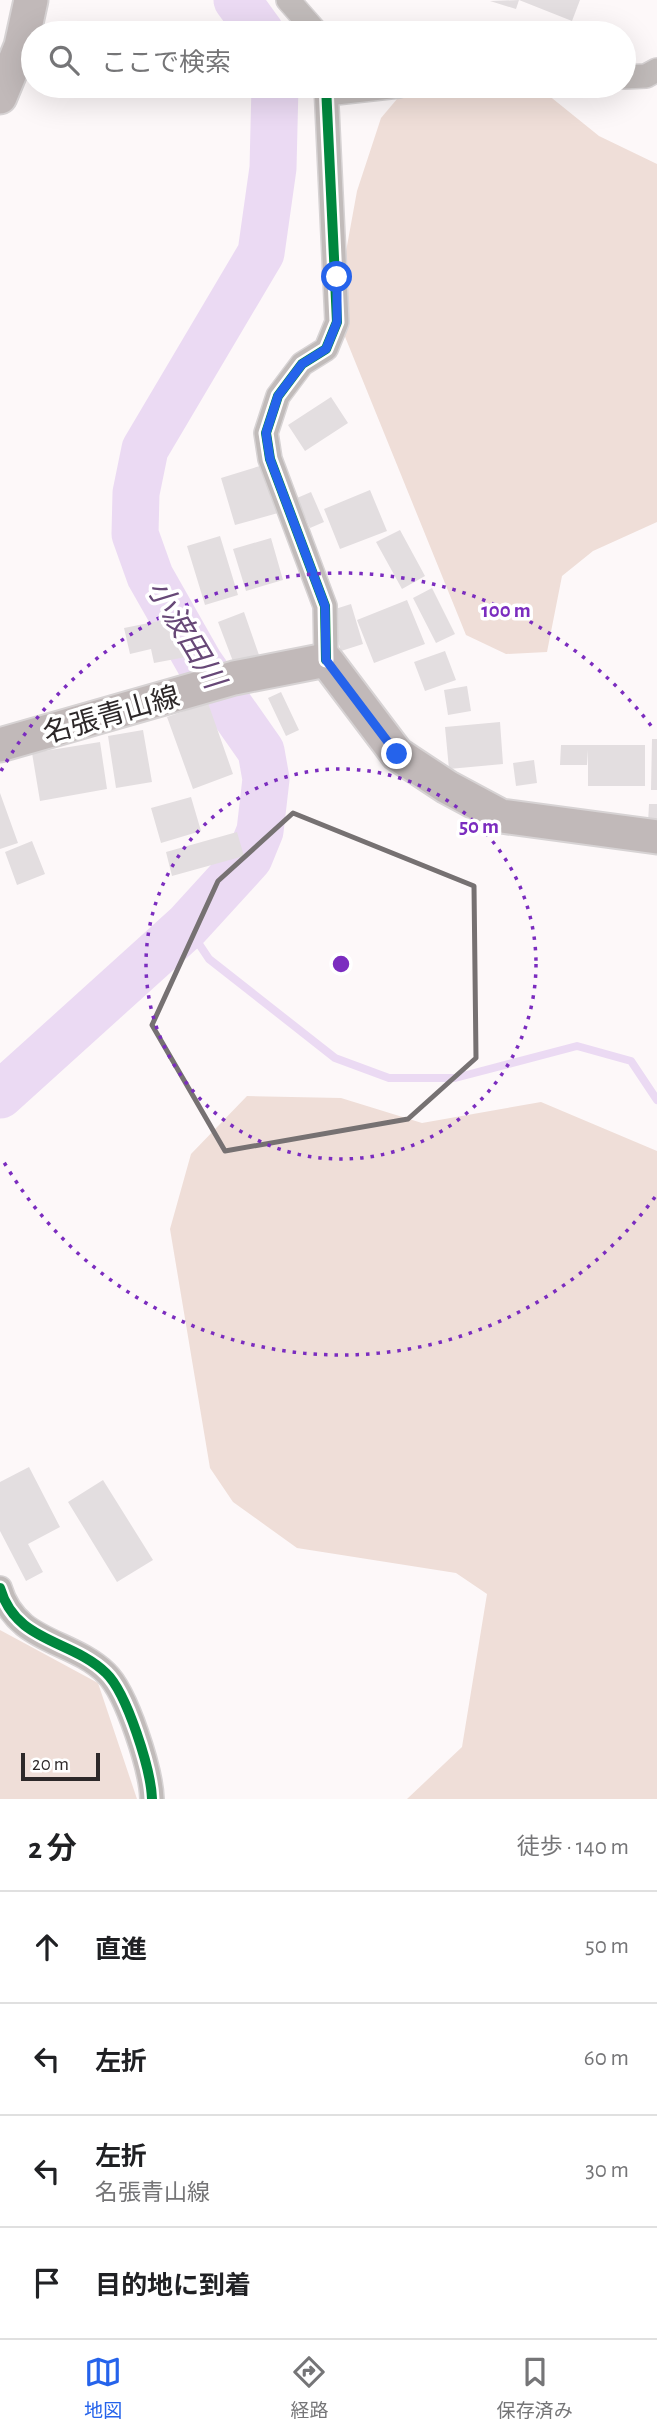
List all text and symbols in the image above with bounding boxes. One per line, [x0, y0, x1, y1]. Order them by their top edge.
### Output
search box [21, 21, 636, 98]
icon: search [45, 41, 83, 79]
text: ここで検索 [101, 50, 231, 76]
route start [321, 261, 352, 292]
water label: 小波田川 [141, 574, 232, 696]
text: 100 m [481, 600, 531, 621]
street label: 名張青山線 [40, 681, 183, 749]
route end [381, 738, 412, 769]
text: 50 m [459, 816, 499, 837]
centre of rings [329, 952, 353, 976]
scale bar [21, 1750, 100, 1782]
text: 20 m [32, 1755, 69, 1774]
text: 2 分 [28, 1834, 77, 1864]
text: 徒歩 · 140 m [517, 1836, 629, 1859]
icon: ahead [28, 1928, 66, 1966]
text: 50 m [585, 1935, 629, 1958]
text: 直進 [95, 1937, 147, 1963]
icon: left [28, 2040, 66, 2078]
text: 60 m [584, 2047, 629, 2070]
text: 左折 [95, 2049, 147, 2075]
text: 左折 [95, 2144, 147, 2170]
icon: left [28, 2152, 66, 2190]
text: 30 m [585, 2159, 629, 2182]
text: 名張青山線 [95, 2182, 210, 2205]
icon: arrive [28, 2264, 66, 2302]
text: 目的地に到着 [95, 2273, 251, 2299]
tab: 地図 [84, 2353, 122, 2423]
tab: 経路 [290, 2353, 329, 2423]
tab: 保存済み [497, 2353, 573, 2423]

